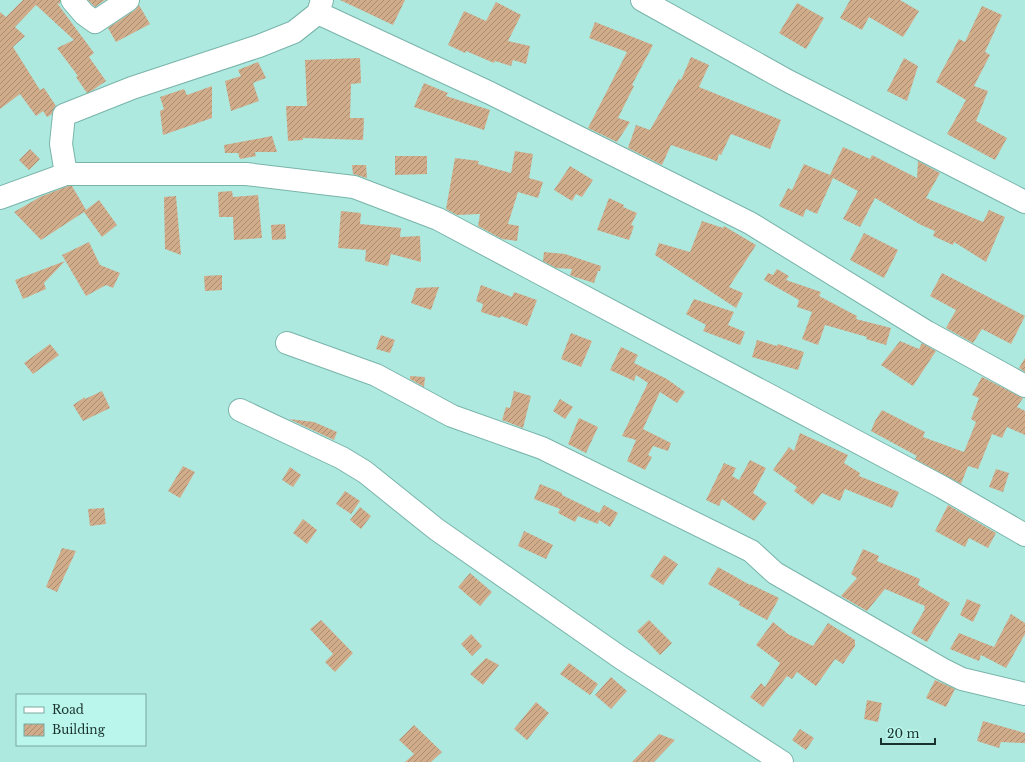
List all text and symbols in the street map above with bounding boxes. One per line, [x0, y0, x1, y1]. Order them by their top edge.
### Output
legend [16, 694, 146, 746]
text: Road [52, 702, 84, 717]
scale bar [881, 720, 935, 746]
text: Building [52, 722, 106, 737]
text: 20 m [887, 726, 919, 741]

